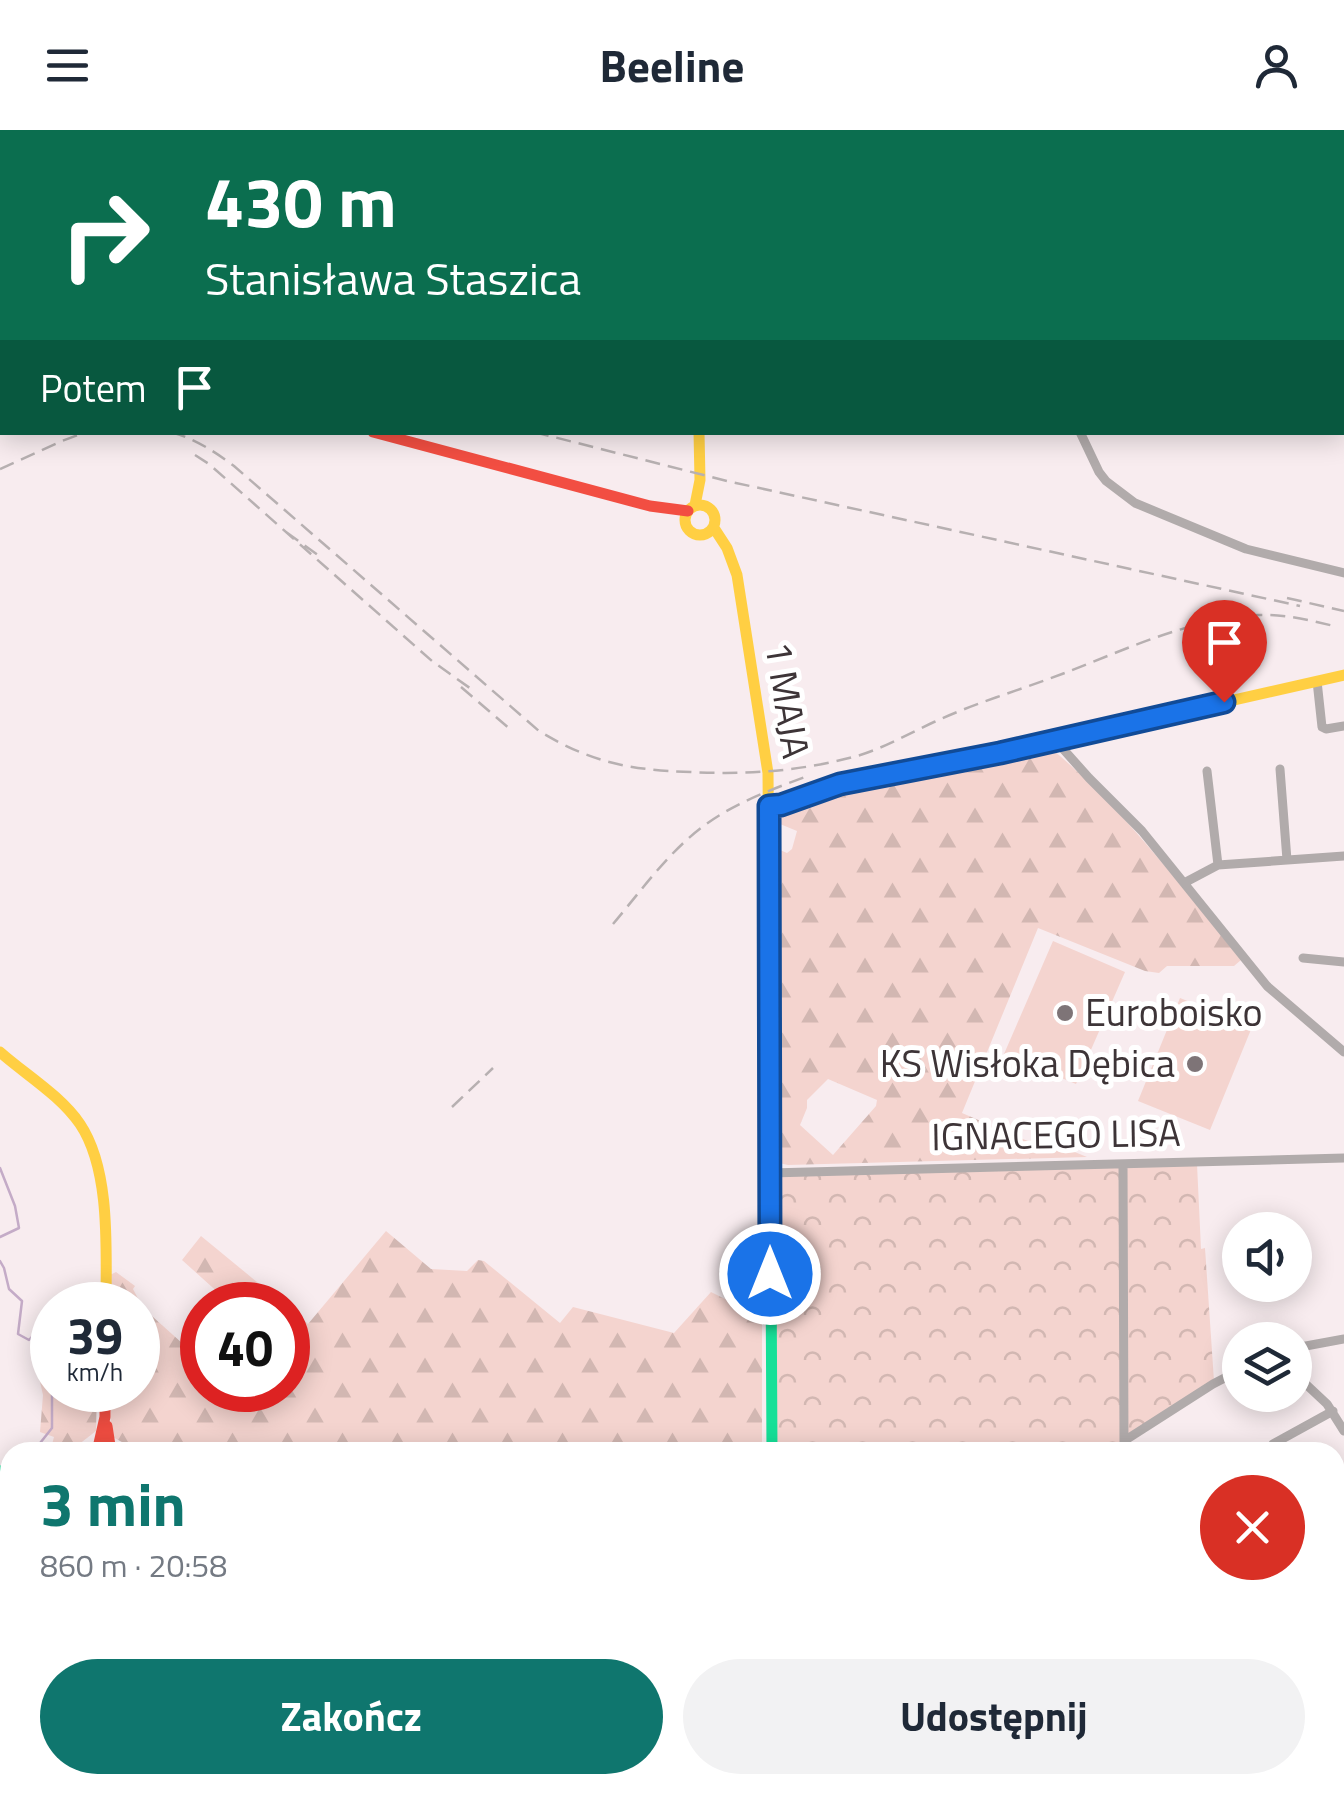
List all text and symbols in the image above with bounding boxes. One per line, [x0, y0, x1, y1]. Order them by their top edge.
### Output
text: Beeline [600, 31, 744, 99]
icon: menu [40, 38, 95, 93]
icon: person [1249, 38, 1304, 93]
text: 430 m [205, 148, 397, 254]
icon: right [40, 170, 170, 300]
text: Stanisława Staszica [205, 244, 581, 312]
text: Potem [40, 359, 147, 417]
icon: arrive [167, 360, 222, 415]
pin [1182, 600, 1267, 703]
icon: arrive [1197, 615, 1252, 670]
street label: 1 MAJA [750, 637, 826, 762]
place label: Euroboisko [1085, 983, 1263, 1041]
marker: Euroboisko [1054, 1002, 1076, 1024]
place label: KS Wisłoka Dębica [880, 1034, 1175, 1092]
marker: KS Wisłoka Dębica [1184, 1053, 1206, 1075]
street label: IGNACEGO LISA [931, 1103, 1181, 1165]
map controls [1222, 1212, 1312, 1412]
button: sound [1222, 1212, 1312, 1302]
position arrow [718, 1222, 822, 1326]
speed limit sign: 40 [180, 1282, 310, 1412]
text: 39 [67, 1297, 123, 1373]
button: layers [1222, 1322, 1312, 1412]
text: km/h [67, 1353, 123, 1391]
text: 3 min [40, 1458, 186, 1549]
button: close [1200, 1475, 1305, 1580]
text: 860 m · 20:58 [40, 1541, 227, 1589]
button: Zakończ [40, 1659, 663, 1774]
button: Udostępnij [683, 1659, 1305, 1774]

